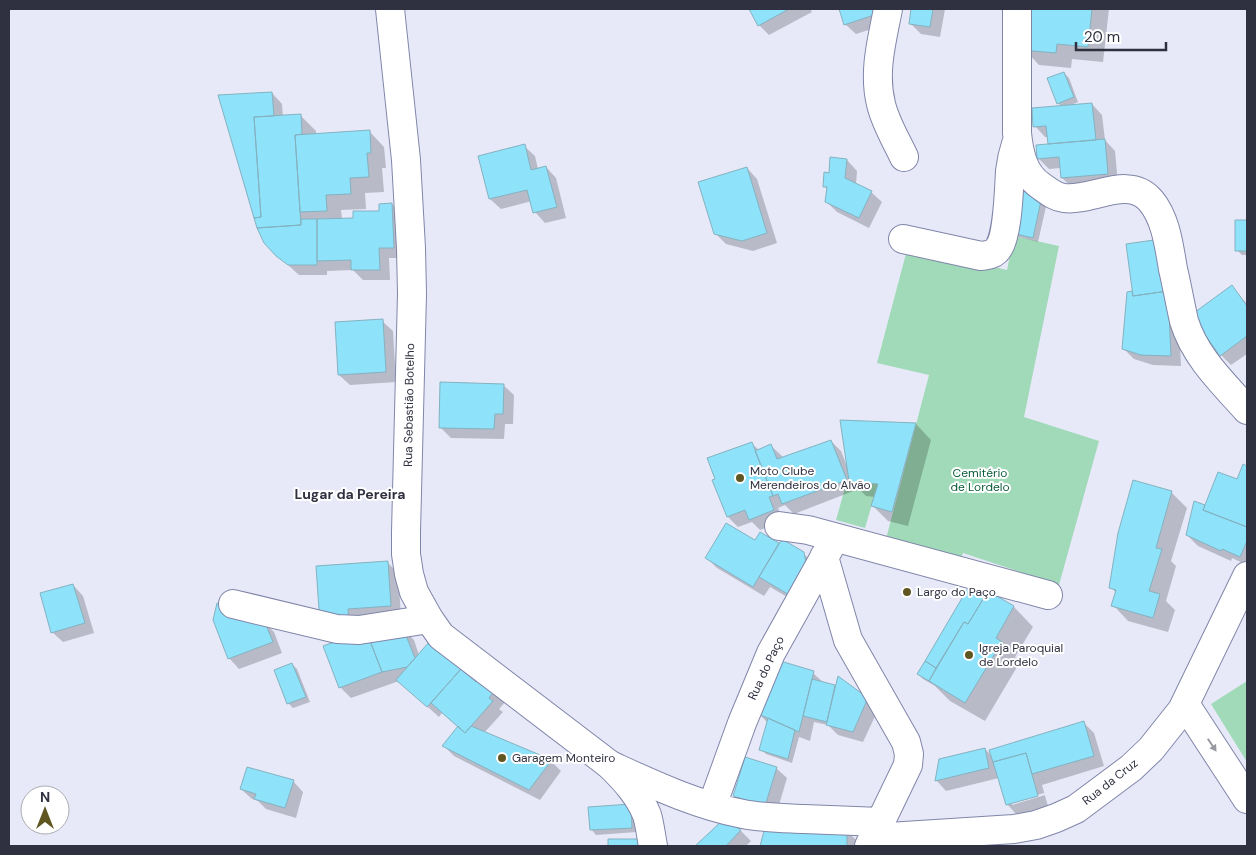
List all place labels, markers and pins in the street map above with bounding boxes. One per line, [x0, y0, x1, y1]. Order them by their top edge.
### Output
place label: Moto Clube Merendeiros do Alvão [750, 463, 871, 493]
marker: Moto Clube Merendeiros do Alvão [734, 472, 746, 484]
place label: Largo do Paço [917, 584, 996, 600]
marker: Largo do Paço [901, 586, 913, 598]
place label: Igreja Paroquial de Lordelo [979, 640, 1063, 670]
marker: Igreja Paroquial de Lordelo [963, 649, 975, 661]
place label: Garagem Monteiro [512, 750, 615, 766]
marker: Garagem Monteiro [496, 752, 508, 764]

